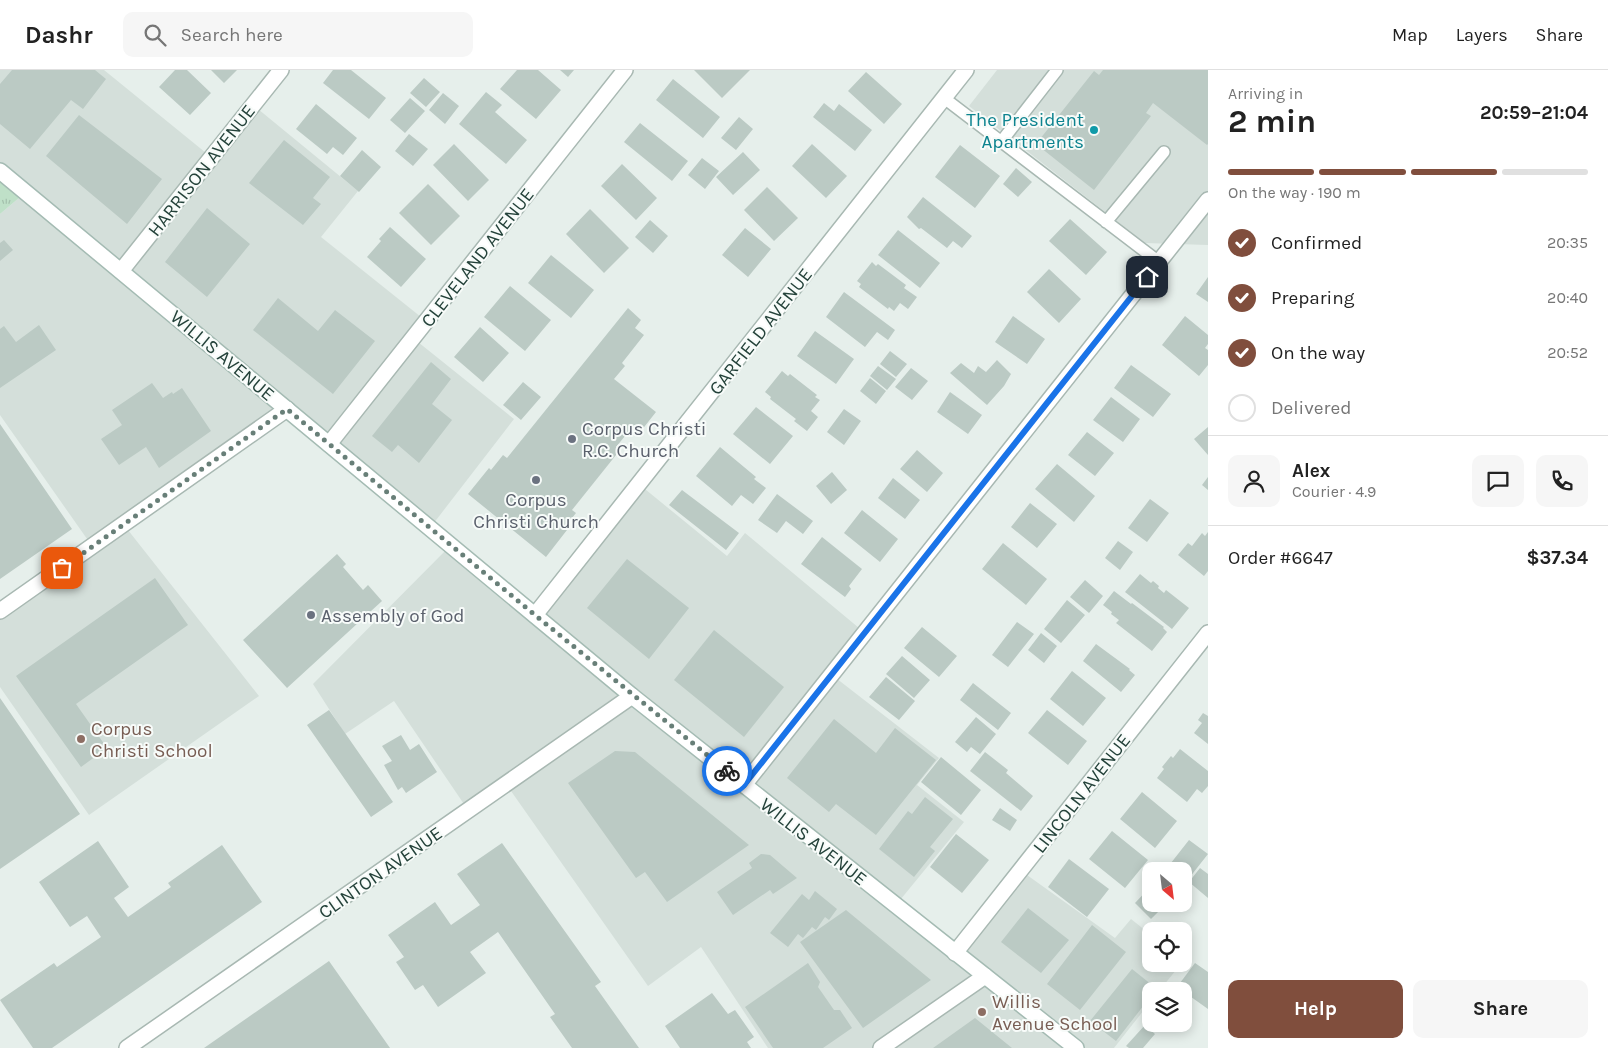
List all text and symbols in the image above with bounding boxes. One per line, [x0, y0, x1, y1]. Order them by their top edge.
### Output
search box [123, 12, 473, 57]
text: Dashr [25, 21, 93, 49]
icon: search [141, 21, 169, 49]
text: Search here [181, 24, 283, 46]
text: Map [1392, 24, 1428, 46]
text: Layers [1456, 24, 1508, 46]
text: Share [1536, 24, 1583, 46]
text: Arriving in [1228, 84, 1303, 103]
street label: HARRISON AVENUE [143, 100, 260, 241]
text: 20:59–21:04 [1480, 102, 1588, 124]
text: 2 min [1228, 103, 1316, 140]
place label: The President Apartments [966, 109, 1084, 153]
marker: The President Apartments [1088, 124, 1100, 136]
text: On the way · 190 m [1228, 183, 1361, 202]
street label: CLEVELAND AVENUE [417, 184, 539, 331]
icon: check [1228, 229, 1256, 257]
text: Confirmed [1271, 232, 1362, 254]
text: 20:35 [1547, 233, 1588, 252]
pin [1126, 256, 1168, 298]
icon: home [1133, 263, 1161, 291]
street label: GARFIELD AVENUE [705, 264, 817, 399]
icon: check [1228, 284, 1256, 312]
text: Preparing [1271, 287, 1354, 309]
text: 20:40 [1547, 288, 1588, 307]
street label: WILLIS AVENUE [166, 306, 279, 406]
icon: check [1228, 339, 1256, 367]
text: On the way [1271, 342, 1365, 364]
text: 20:52 [1547, 343, 1588, 362]
text: Delivered [1271, 397, 1351, 419]
place label: Corpus Christi R.C. Church [582, 418, 706, 462]
marker: Corpus Christi R.C. Church [566, 433, 578, 445]
button: person [1228, 455, 1280, 507]
button: chat [1472, 455, 1524, 507]
button: phone [1536, 455, 1588, 507]
text: Alex [1292, 460, 1330, 482]
marker: Corpus Christi Church [530, 474, 542, 486]
text: Courier · 4.9 [1292, 482, 1376, 501]
place label: Corpus Christi Church [473, 489, 599, 533]
pin [41, 547, 83, 589]
text: Order #6647 [1228, 547, 1333, 569]
text: $37.34 [1526, 547, 1588, 569]
icon: bag [48, 554, 76, 582]
place label: Assembly of God [321, 605, 465, 627]
marker: Assembly of God [305, 609, 317, 621]
place label: Corpus Christi School [91, 718, 213, 762]
street label: LINCOLN AVENUE [1028, 730, 1135, 858]
marker: Corpus Christi School [75, 733, 87, 745]
courier [702, 746, 752, 796]
icon: bike [713, 757, 741, 785]
street label: WILLIS AVENUE [756, 793, 871, 890]
street label: CLINTON AVENUE [314, 822, 447, 924]
north arrow [1142, 862, 1192, 912]
map controls [1142, 862, 1192, 1032]
button: locate [1142, 922, 1192, 972]
button: Help [1228, 980, 1403, 1038]
button: Share [1413, 980, 1588, 1038]
button: layers [1142, 982, 1192, 1032]
place label: Willis Avenue School [992, 991, 1118, 1035]
marker: Willis Avenue School [976, 1006, 988, 1018]

